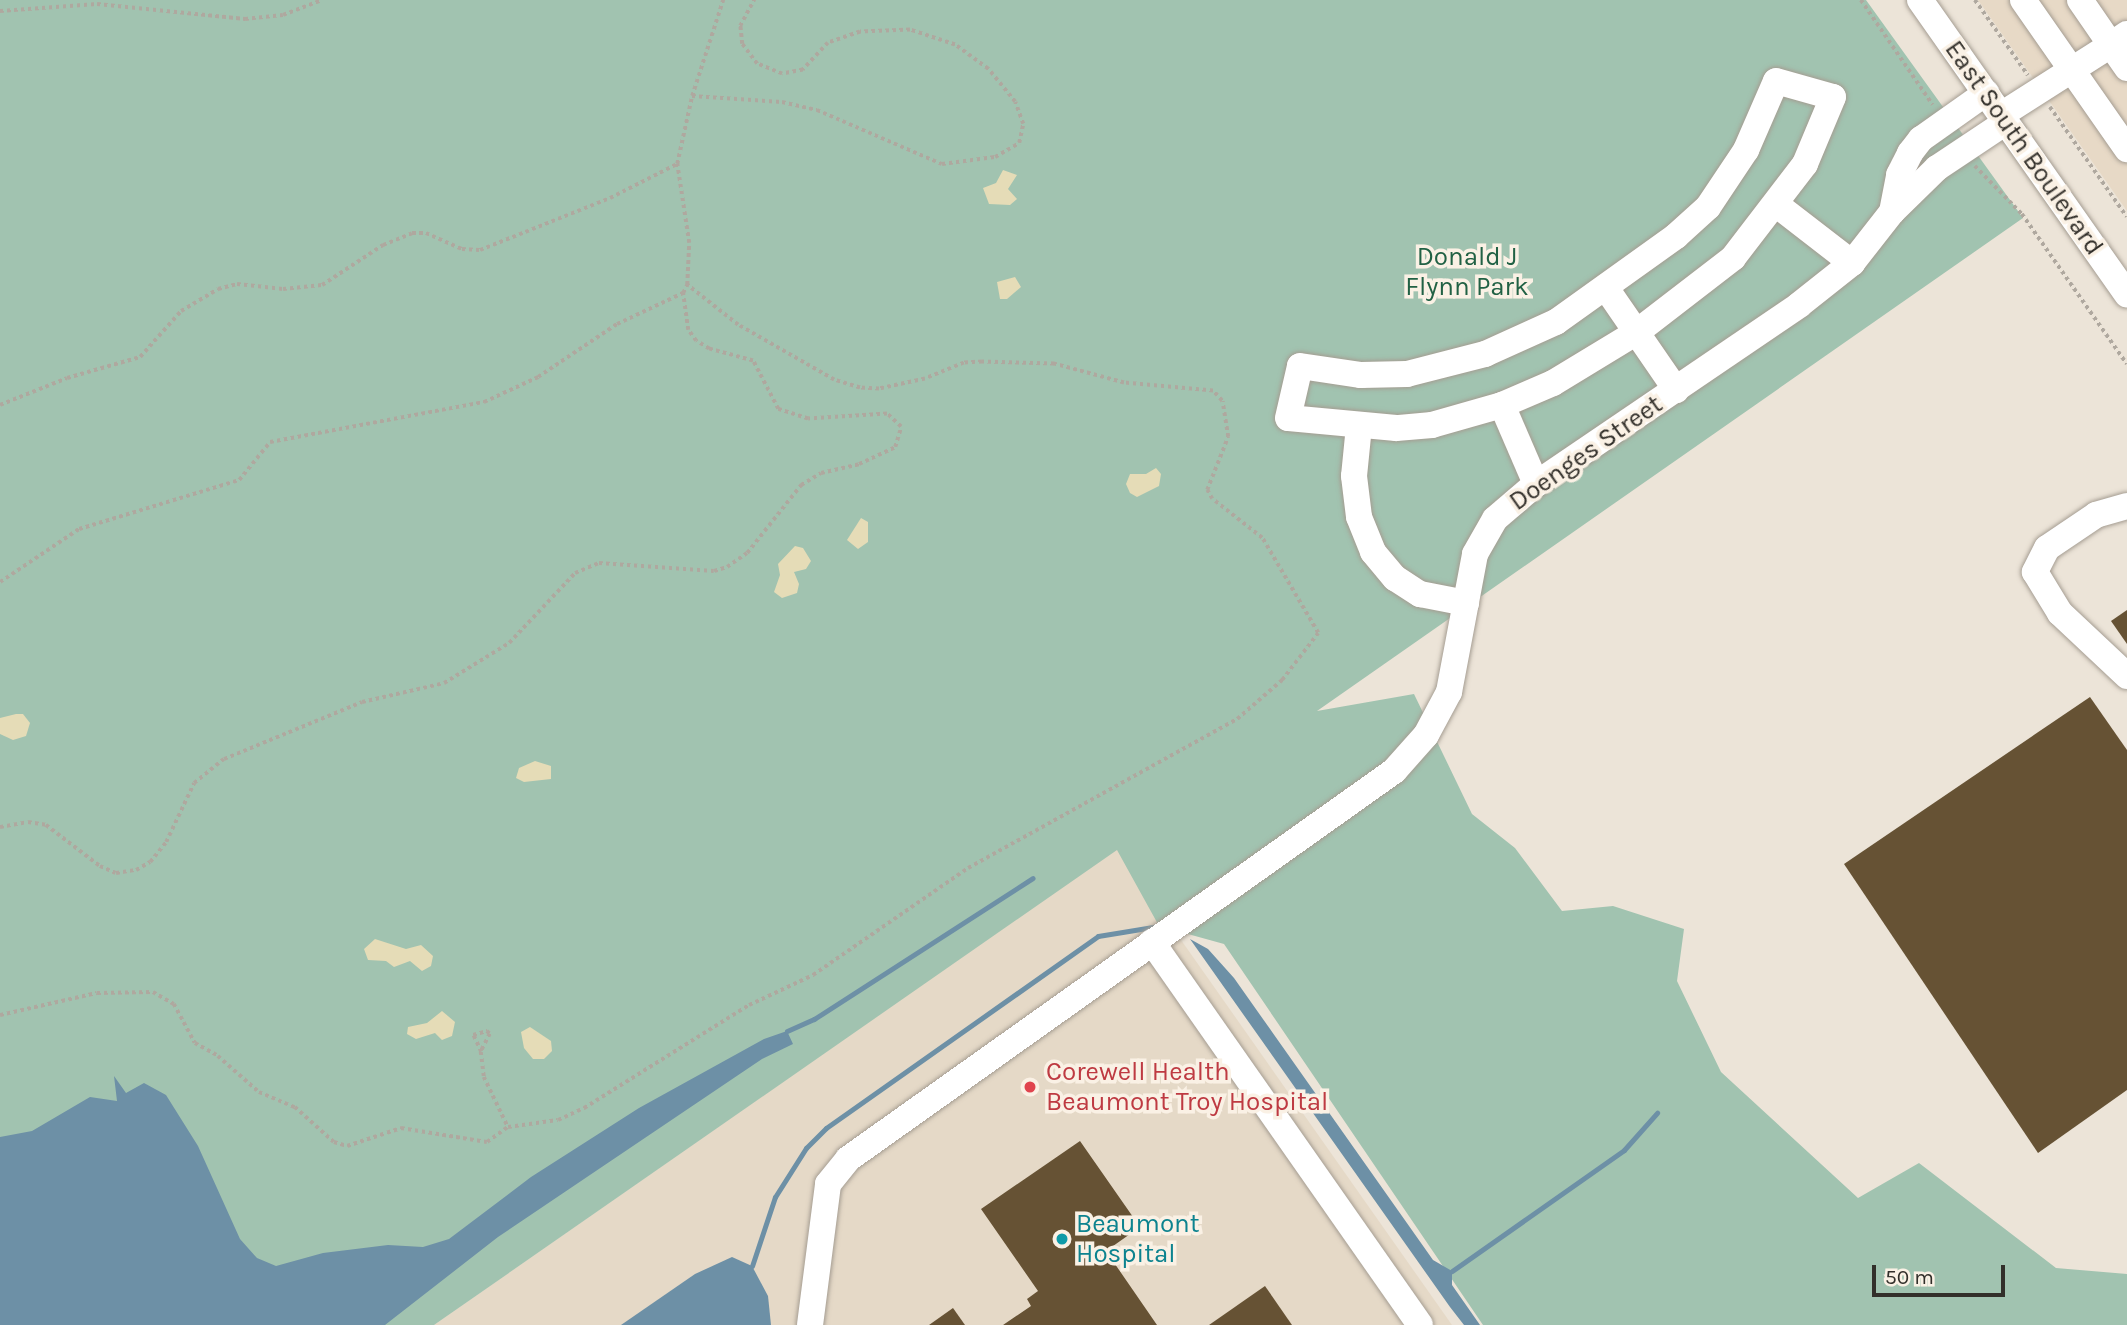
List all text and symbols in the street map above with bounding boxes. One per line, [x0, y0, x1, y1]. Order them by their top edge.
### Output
street label: East South Boulevard [1938, 35, 2110, 261]
park label: Donald J Flynn Park [1405, 241, 1529, 302]
street label: Doenges Street [1503, 389, 1669, 517]
place label: Corewell Health Beaumont Troy Hospital [1046, 1056, 1328, 1118]
marker: Corewell Health Beaumont Troy Hospital [1020, 1077, 1040, 1097]
place label: Beaumont Hospital [1076, 1208, 1200, 1270]
marker: Beaumont Hospital [1054, 1231, 1070, 1247]
scale bar [1875, 1252, 2008, 1296]
text: 50 m [1885, 1265, 1934, 1289]

